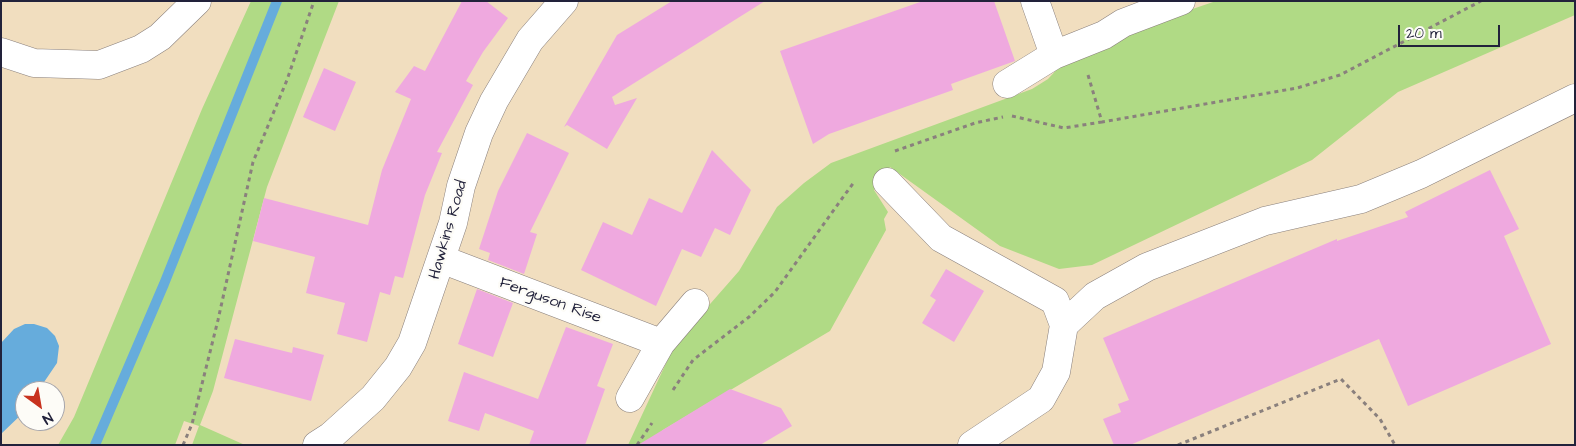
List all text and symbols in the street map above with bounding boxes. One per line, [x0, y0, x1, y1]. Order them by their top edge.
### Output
scale bar [1401, 15, 1504, 47]
text: 20 m [1406, 23, 1442, 44]
street label: Hawkins Road [426, 178, 472, 282]
street label: Ferguson Rise [496, 274, 604, 328]
north arrow [15, 381, 65, 431]
text: N [38, 407, 56, 429]

